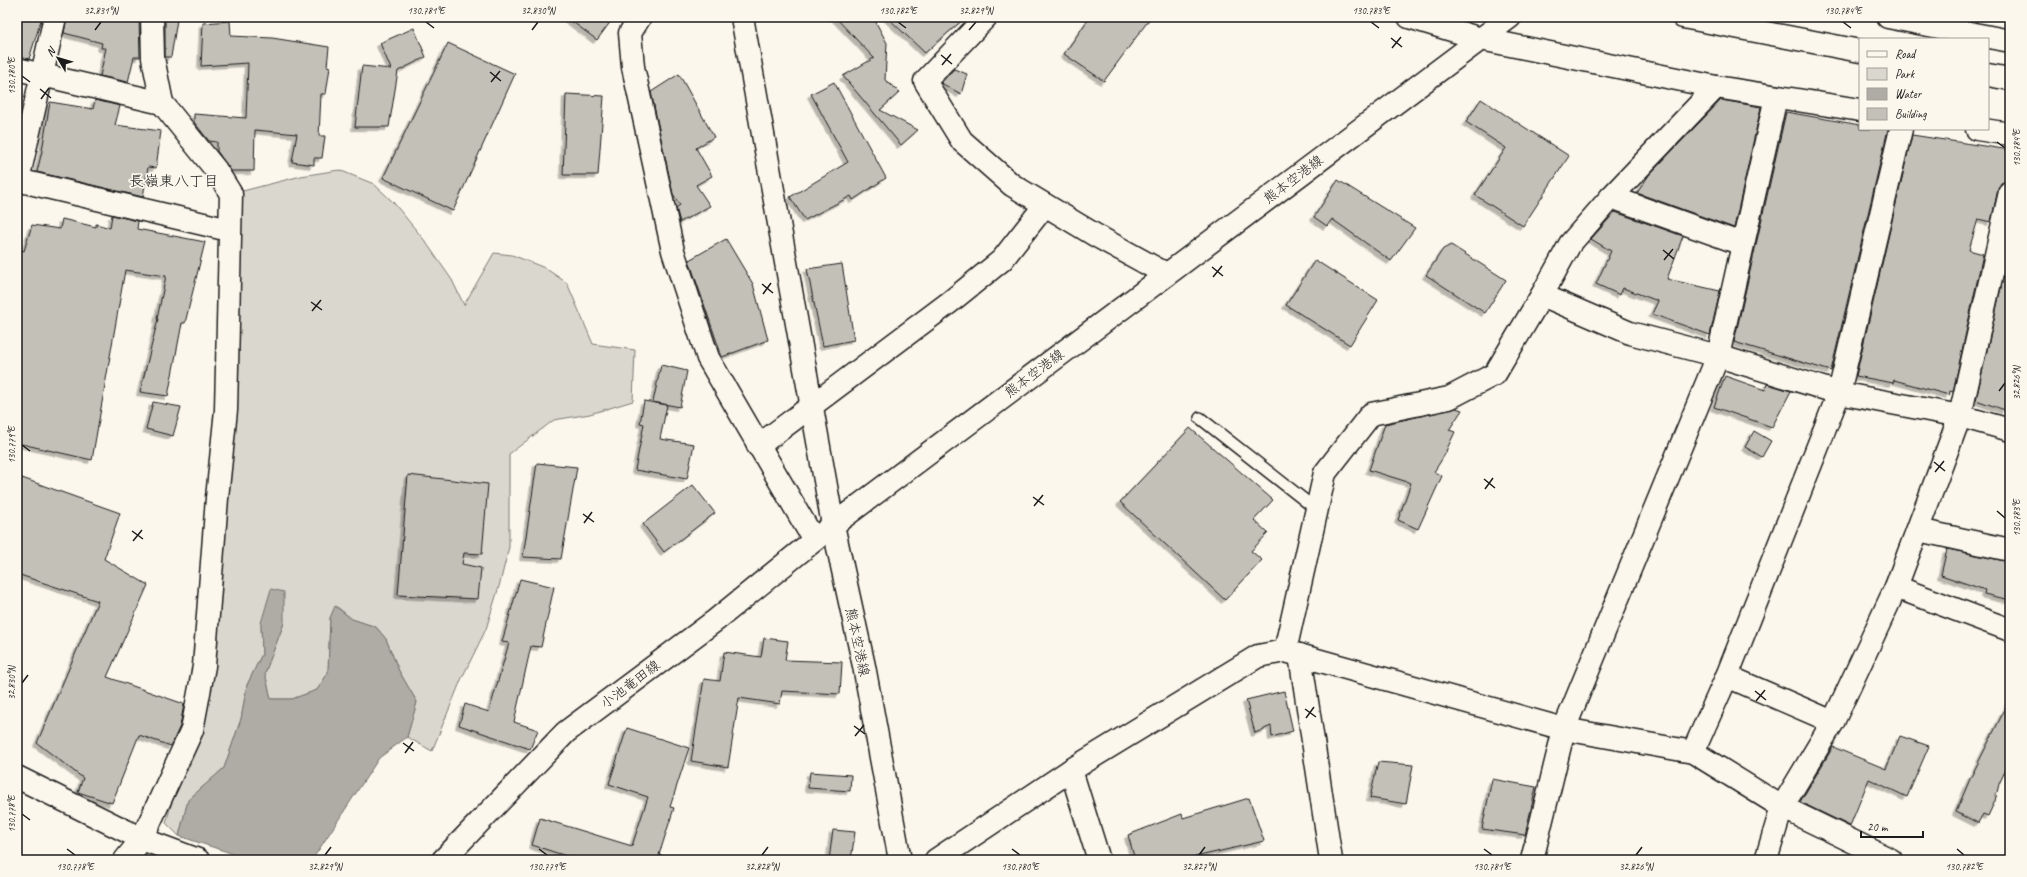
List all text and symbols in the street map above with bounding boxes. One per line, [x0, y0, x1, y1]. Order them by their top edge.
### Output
text: 32.831°N [84, 4, 120, 17]
text: 130.781°E [407, 4, 446, 17]
text: 32.830°N [521, 4, 557, 17]
text: 130.782°E [879, 4, 918, 17]
text: 32.829°N [959, 4, 995, 17]
text: 130.783°E [1352, 4, 1391, 17]
text: 130.784°E [1824, 4, 1863, 17]
north arrow [38, 38, 78, 78]
legend [1859, 38, 1989, 130]
text: N [43, 43, 59, 59]
text: Road [1895, 46, 1917, 62]
text: 130.780°E [5, 56, 18, 95]
text: Park [1895, 66, 1916, 82]
text: Water [1895, 86, 1923, 102]
text: Building [1895, 106, 1927, 122]
text: 130.784°E [2010, 128, 2023, 167]
street label: 熊本空港線 [1260, 152, 1326, 207]
district label: 長嶺東八丁目 [129, 172, 219, 191]
street label: 熊本空港線 [1001, 346, 1067, 401]
text: 32.826°N [2010, 364, 2023, 400]
text: 130.779°E [5, 425, 18, 464]
text: 130.783°E [2010, 498, 2023, 537]
street label: 熊本空港線 [842, 606, 873, 678]
street label: 小池竜田線 [597, 657, 663, 712]
text: 32.830°N [5, 664, 18, 700]
text: 130.778°E [5, 794, 18, 833]
scale bar [1861, 813, 1923, 839]
text: 20 m [1867, 819, 1889, 835]
text: 130.778°E [56, 860, 95, 873]
text: 32.829°N [308, 860, 344, 873]
text: 130.779°E [528, 860, 567, 873]
text: 32.828°N [745, 860, 781, 873]
text: 130.780°E [1001, 860, 1040, 873]
text: 32.827°N [1182, 860, 1218, 873]
text: 130.781°E [1473, 860, 1512, 873]
text: 32.826°N [1619, 860, 1655, 873]
text: 130.782°E [1945, 860, 1984, 873]

